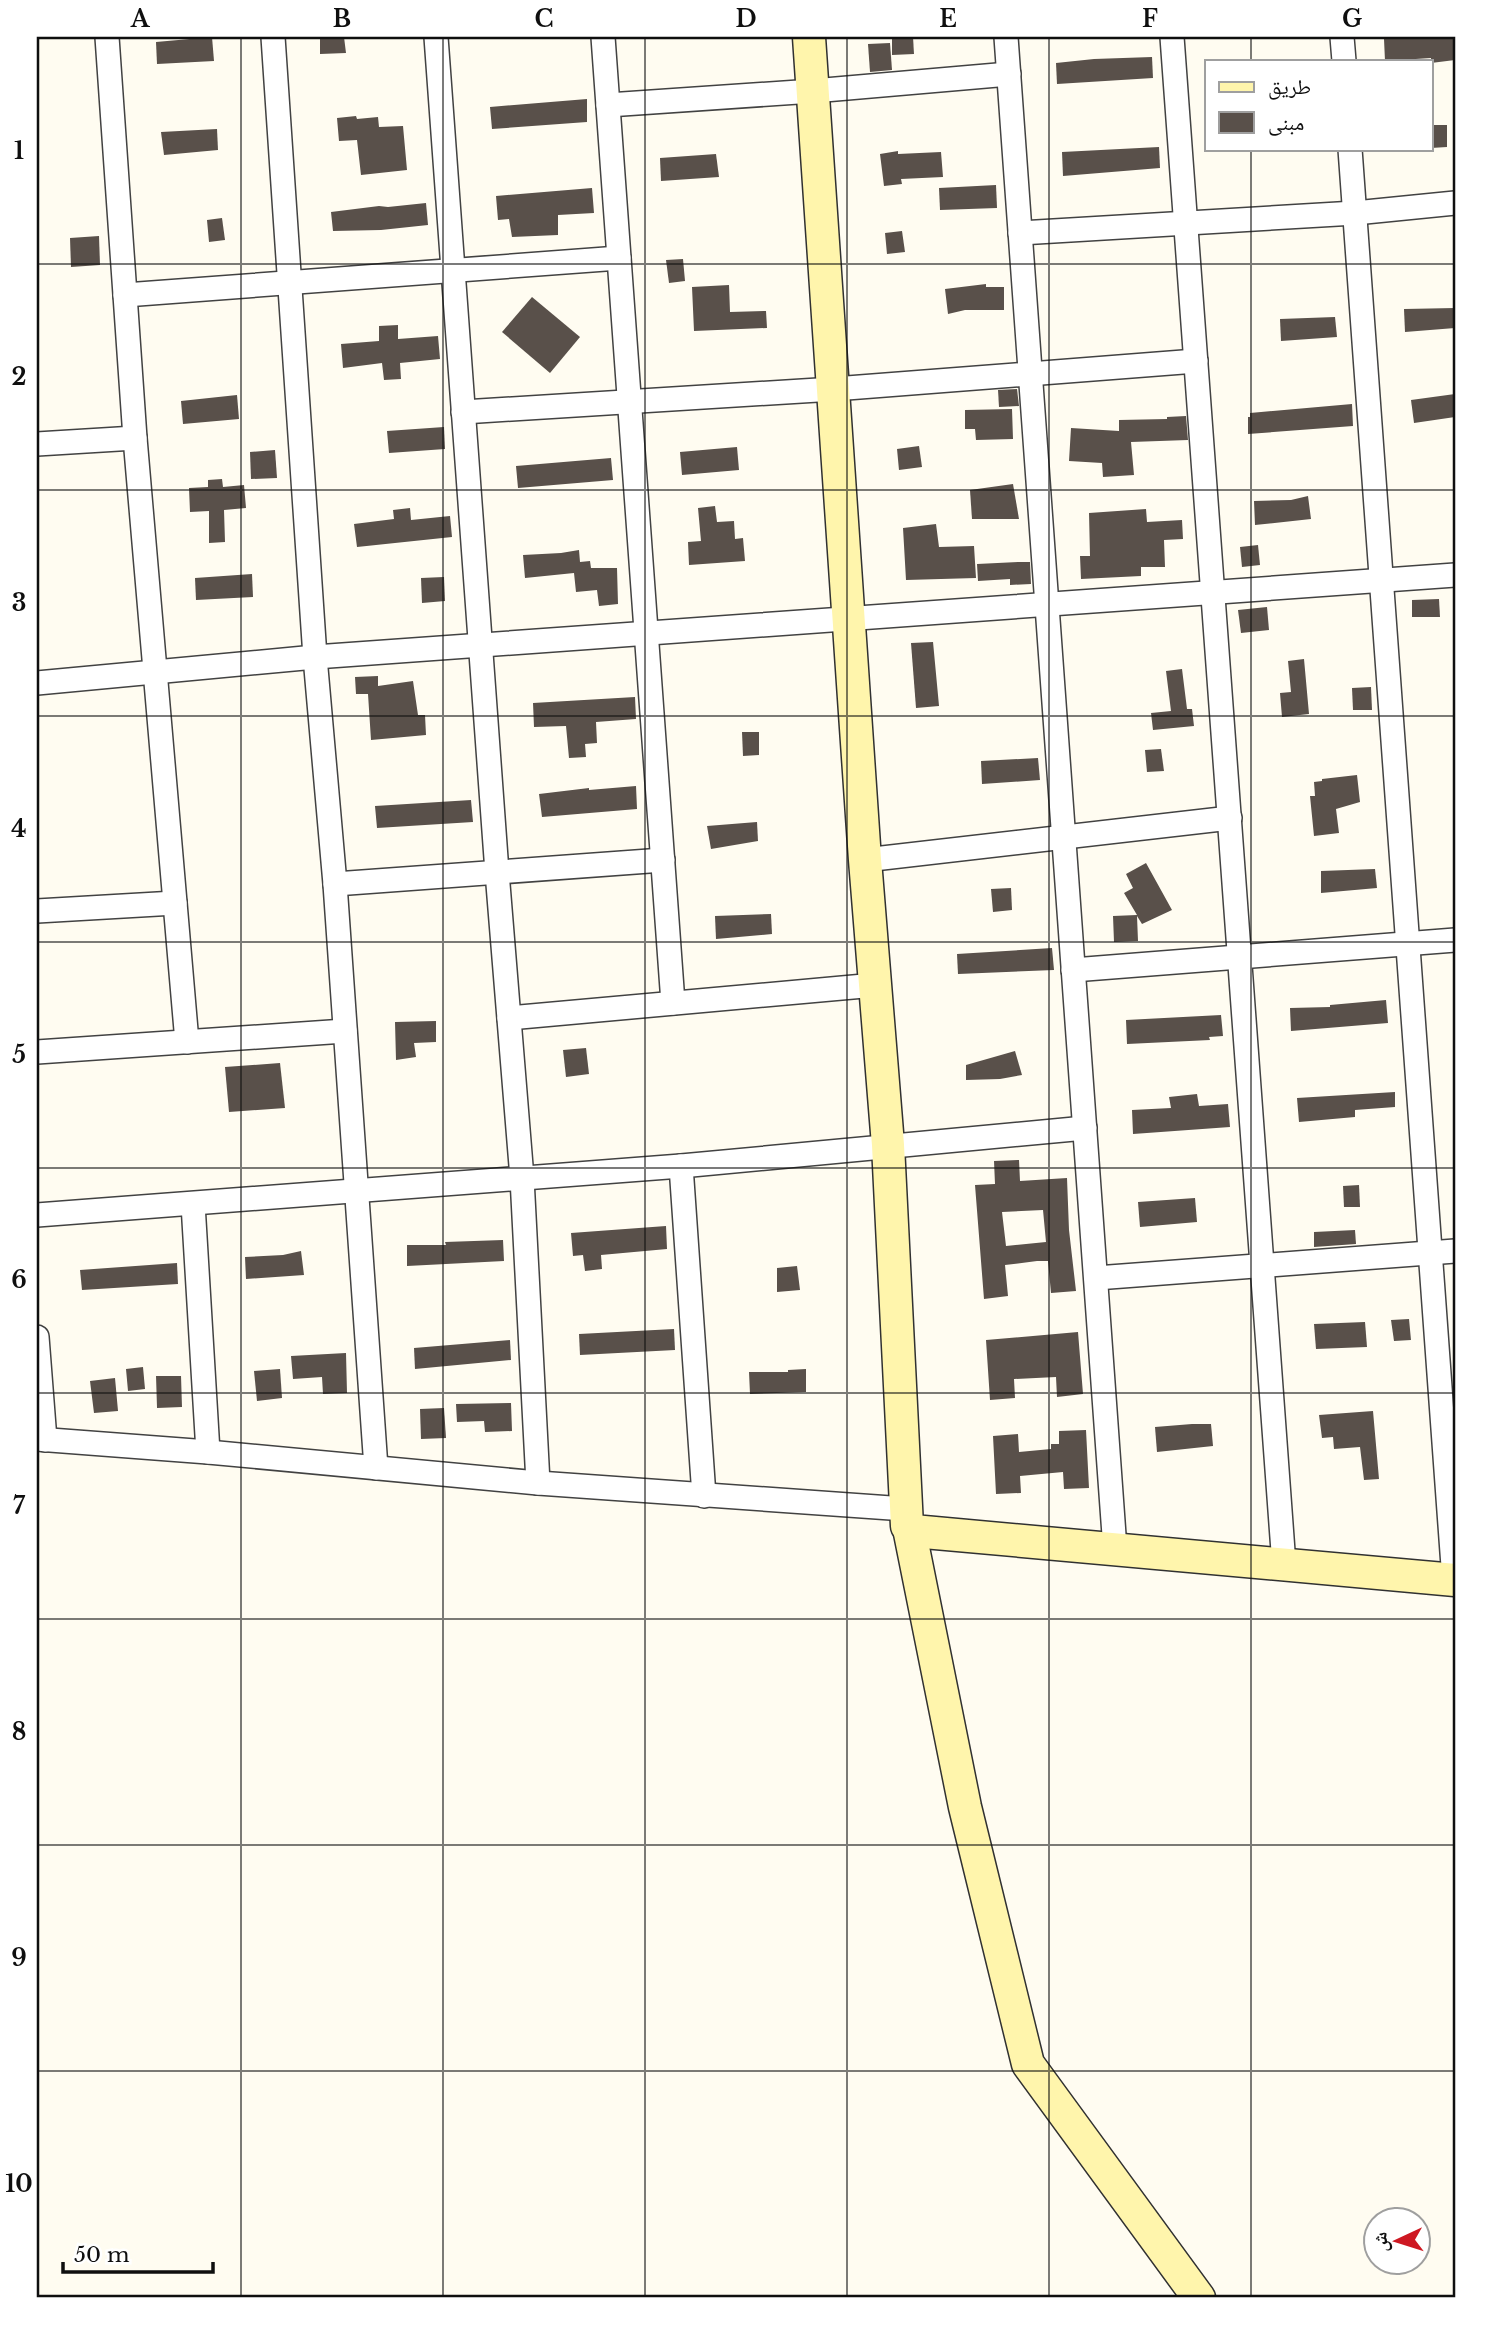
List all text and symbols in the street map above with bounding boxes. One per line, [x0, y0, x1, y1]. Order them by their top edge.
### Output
text: A [130, 5, 151, 33]
text: B [333, 5, 351, 33]
text: C [535, 5, 553, 33]
text: D [735, 5, 757, 33]
text: E [939, 5, 957, 33]
text: F [1142, 5, 1158, 33]
text: G [1342, 5, 1362, 33]
legend [1205, 60, 1432, 150]
text: طريق [1268, 74, 1311, 100]
text: مبنى [1268, 110, 1304, 136]
text: 1 [14, 137, 24, 165]
text: 2 [12, 363, 26, 391]
text: 3 [12, 589, 26, 617]
text: 4 [11, 815, 27, 843]
text: 5 [12, 1041, 26, 1069]
text: 6 [11, 1266, 27, 1294]
text: 7 [13, 1492, 26, 1520]
text: 8 [12, 1718, 26, 1746]
text: 9 [11, 1944, 27, 1972]
text: 10 [5, 2170, 33, 2198]
north arrow [1362, 2206, 1432, 2276]
scale bar [63, 2230, 214, 2274]
text: ش [1368, 2231, 1393, 2253]
text: 50 m [74, 2242, 130, 2268]

